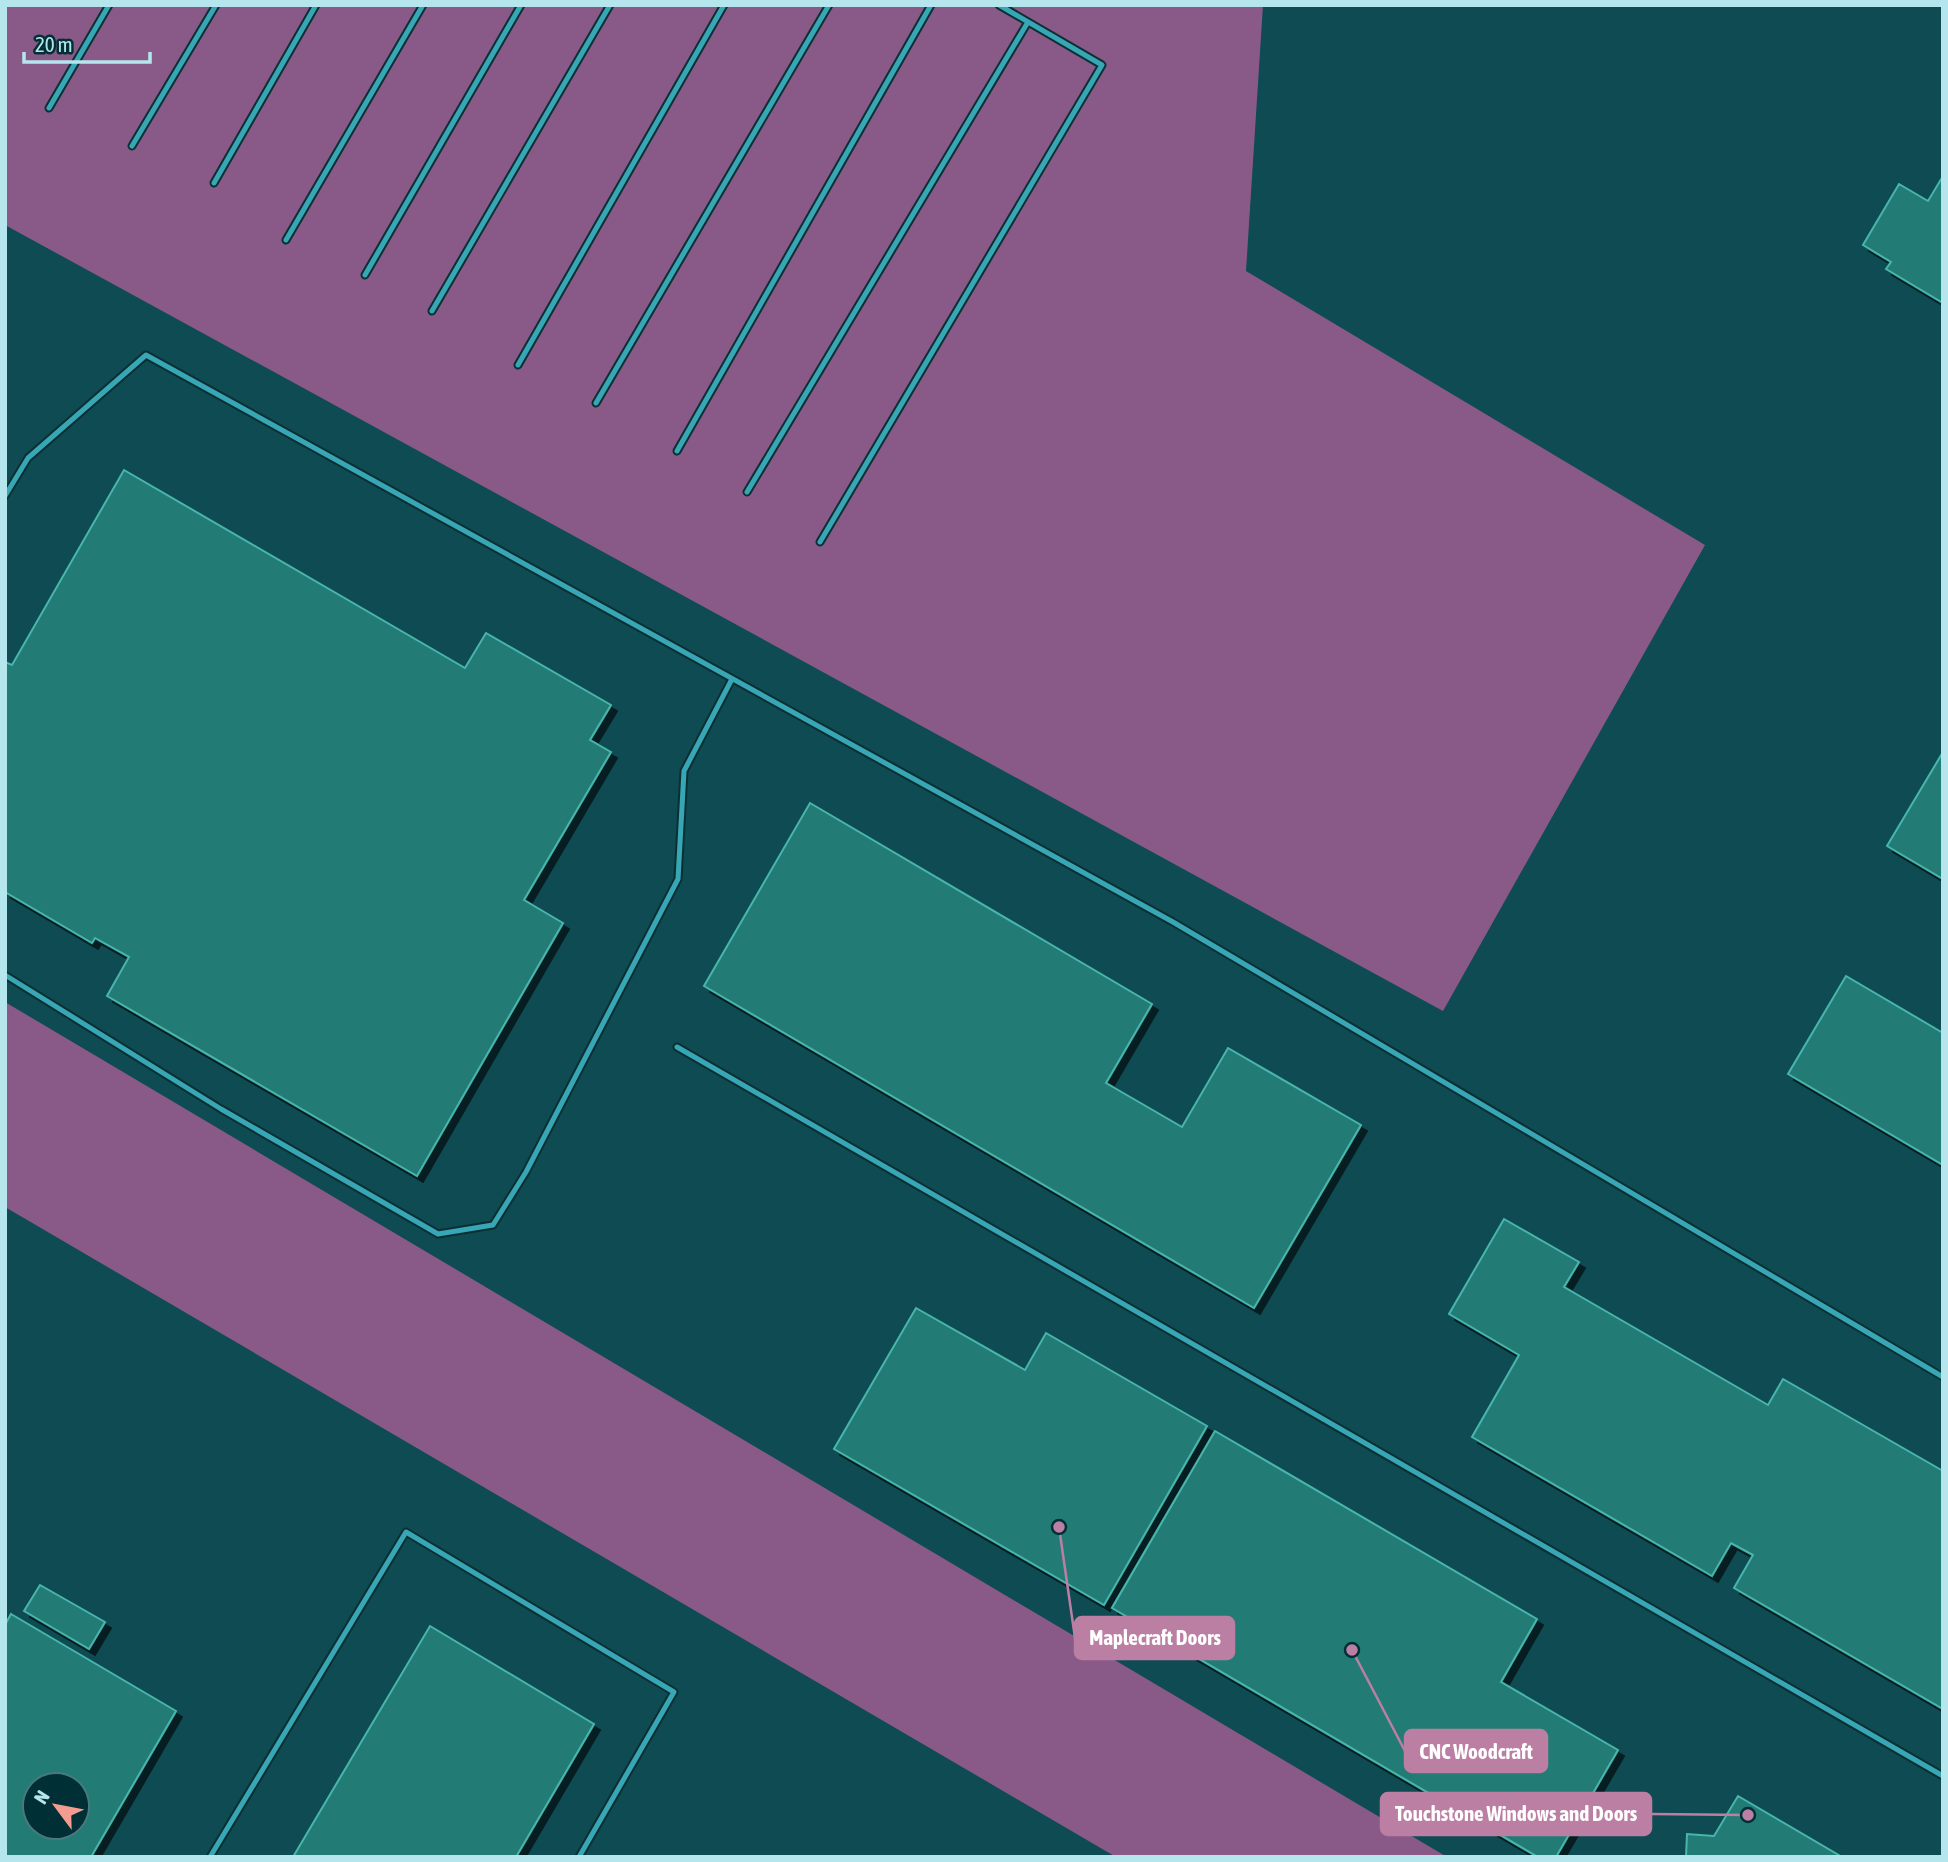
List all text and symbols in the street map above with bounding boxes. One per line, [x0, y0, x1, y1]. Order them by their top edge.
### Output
scale bar [24, 21, 150, 65]
text: 20 m [35, 32, 73, 56]
callout: Maplecraft Doors [1075, 1617, 1234, 1659]
text: Maplecraft Doors [1089, 1625, 1221, 1649]
callout: CNC Woodcraft [1405, 1730, 1547, 1772]
text: CNC Woodcraft [1419, 1739, 1533, 1763]
north arrow [21, 1771, 91, 1841]
text: N [29, 1786, 54, 1808]
callout: Touchstone Windows and Doors [1381, 1793, 1651, 1835]
text: Touchstone Windows and Doors [1395, 1801, 1638, 1825]

